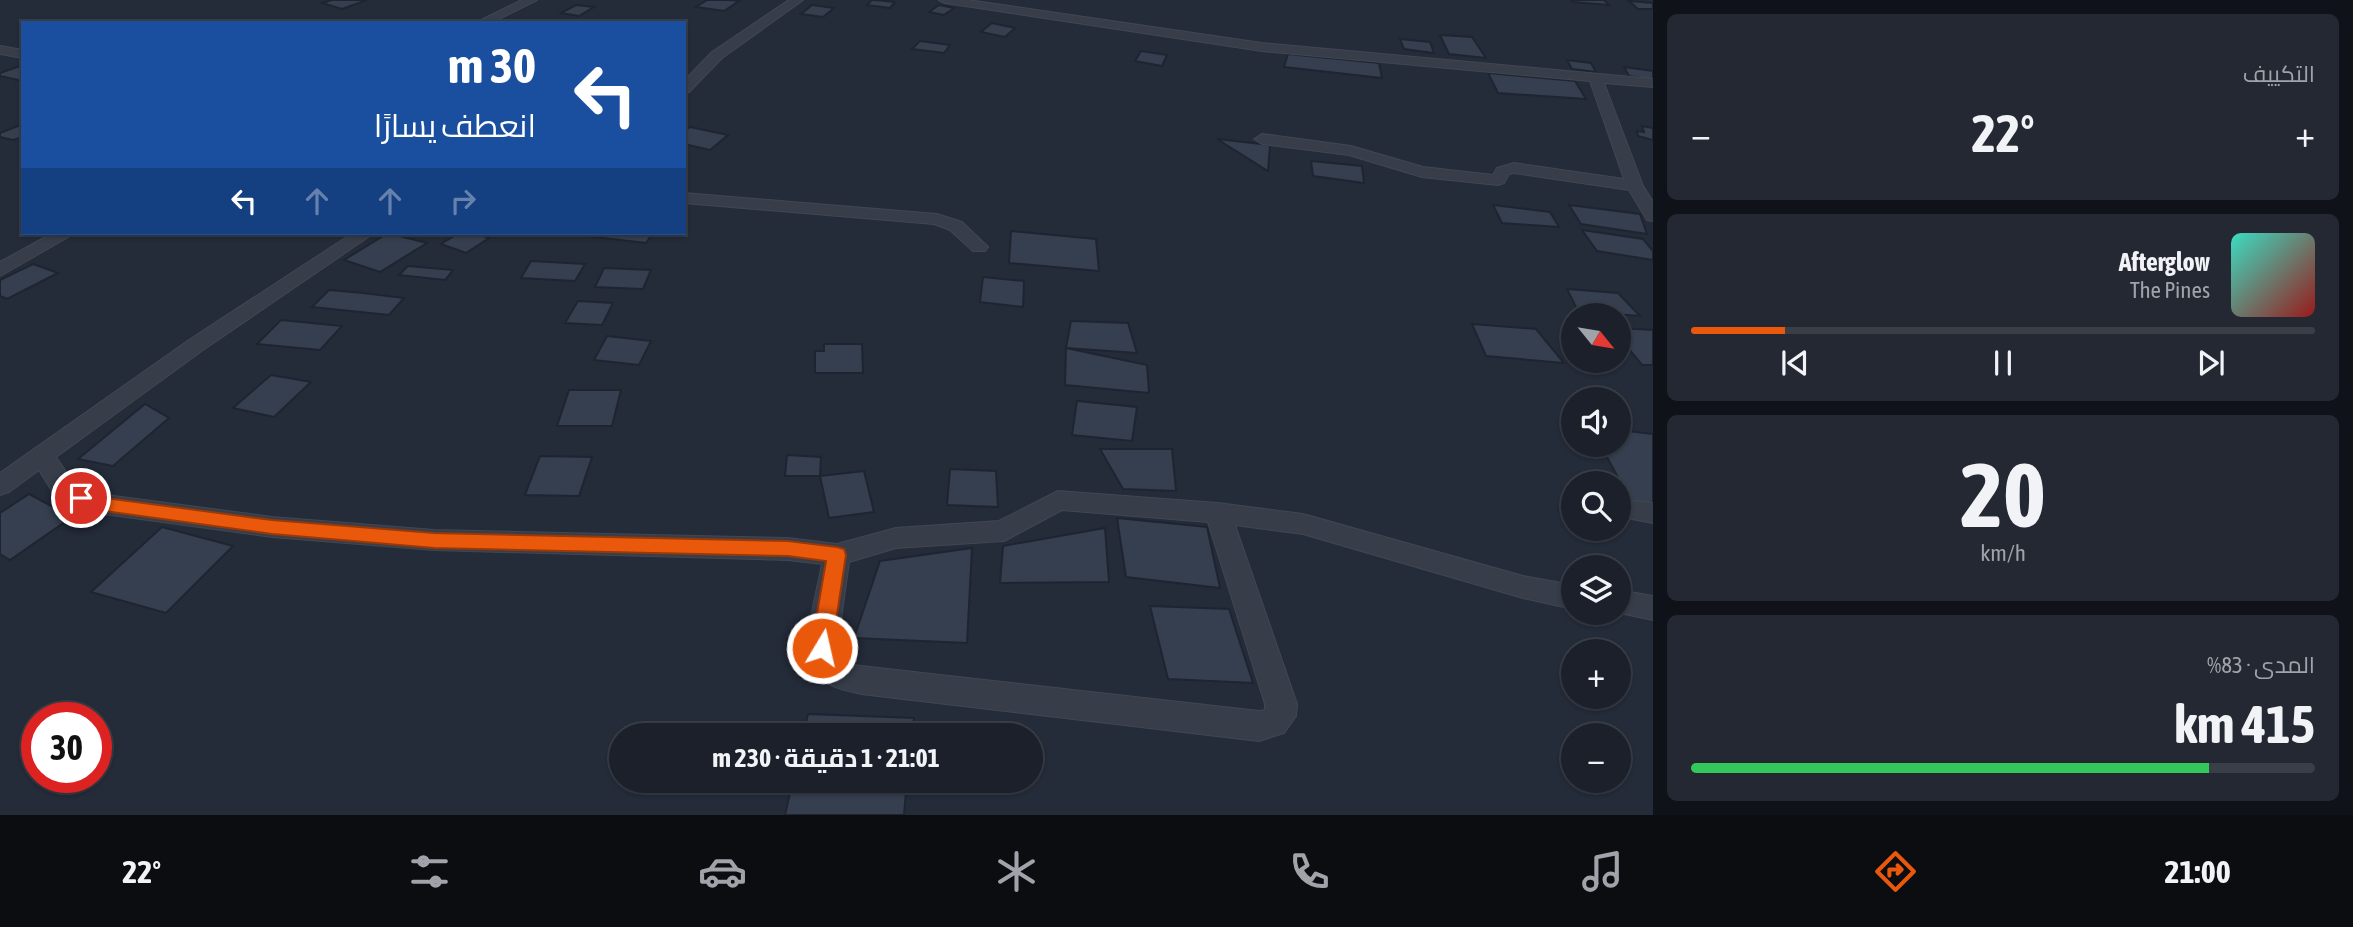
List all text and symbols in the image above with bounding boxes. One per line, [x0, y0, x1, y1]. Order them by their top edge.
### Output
text: 30 m [448, 37, 536, 93]
icon: left [560, 49, 651, 140]
text: التكييف [2243, 61, 2315, 87]
text: 22° [1971, 103, 2035, 163]
text: انعطف يسارًا [374, 107, 536, 144]
text: − [1691, 112, 1711, 155]
text: + [2295, 112, 2315, 155]
icon: left [225, 182, 263, 220]
icon: ahead [298, 182, 336, 220]
icon: ahead [371, 182, 409, 220]
icon: right [444, 182, 482, 220]
text: Afterglow [2119, 247, 2210, 277]
text: The Pines [2130, 277, 2210, 303]
north arrow [1561, 303, 1631, 373]
map controls [1561, 303, 1631, 793]
icon: previous [1776, 344, 1814, 382]
icon: pause [1984, 344, 2022, 382]
icon: next [2192, 344, 2230, 382]
button: sound [1561, 387, 1631, 457]
text: 20 [1960, 442, 2046, 546]
pin [51, 468, 111, 528]
button: search [1561, 471, 1631, 541]
icon: arrive [62, 479, 100, 517]
text: km/h [1980, 540, 2026, 566]
button: layers [1561, 555, 1631, 625]
position arrow [785, 611, 859, 685]
button: + [1561, 639, 1631, 709]
text: المدى · 83% [2207, 652, 2315, 678]
text: 415 km [2174, 694, 2315, 754]
speed limit sign: 30 [21, 702, 112, 793]
button: − [1561, 723, 1631, 793]
text: 21:01 · 1 دقيقة · 230 m [712, 743, 940, 773]
icon: filters [405, 847, 454, 896]
icon: car [698, 847, 747, 896]
icon: climate [992, 847, 1041, 896]
icon: phone [1285, 847, 1334, 896]
icon: music [1578, 847, 1627, 896]
icon: directions [1871, 847, 1920, 896]
text: 22° [122, 853, 161, 890]
text: 21:00 [2164, 853, 2231, 890]

